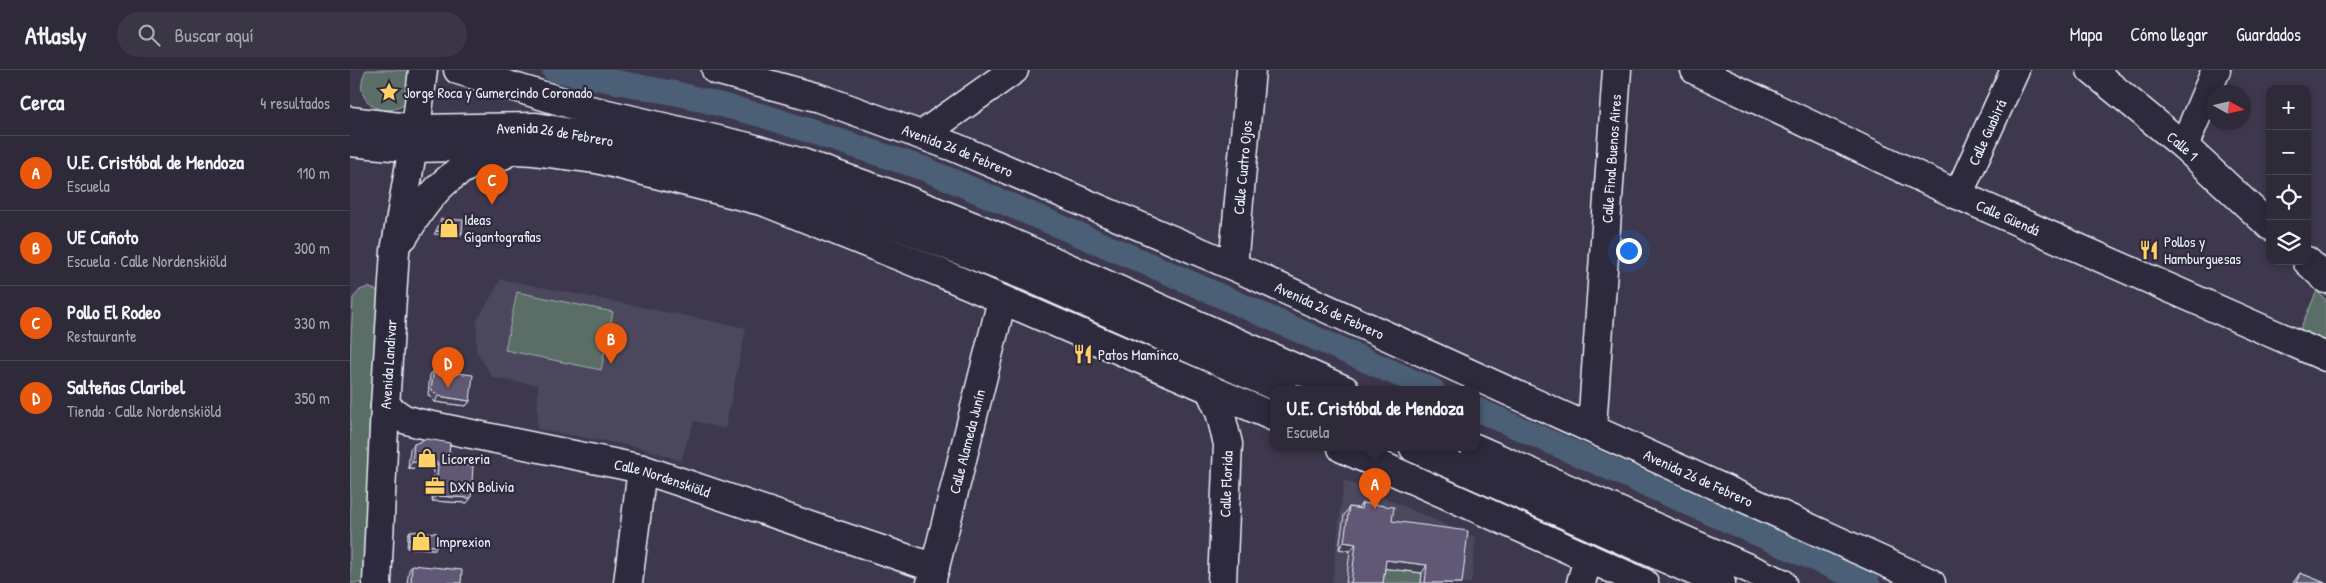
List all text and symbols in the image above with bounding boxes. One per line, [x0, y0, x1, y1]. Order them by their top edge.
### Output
search box [117, 12, 467, 57]
text: Atlasly [25, 19, 87, 51]
icon: search [135, 21, 163, 49]
text: Buscar aquí [175, 22, 254, 48]
text: Mapa [2070, 22, 2102, 47]
text: Cómo llegar [2130, 22, 2208, 47]
text: Guardados [2236, 22, 2301, 47]
place icon: Jorge Roca y Gumercindo Coronado [378, 81, 400, 103]
place label: Jorge Roca y Gumercindo Coronado [404, 82, 592, 103]
north arrow [2206, 85, 2251, 130]
map controls [2266, 85, 2311, 265]
button: + [2266, 85, 2311, 130]
text: Cerca [20, 88, 64, 117]
text: 4 resultados [260, 92, 330, 114]
street label: Calle Final Buenos Aires [1596, 93, 1626, 224]
street label: Calle Guabirá [1962, 96, 2011, 169]
street label: Avenida 26 de Febrero [496, 116, 615, 151]
street label: Avenida 26 de Febrero [899, 119, 1017, 182]
street label: Calle Cuatro Ojos [1227, 119, 1257, 215]
street label: Calle 1 [2163, 126, 2203, 165]
button: − [2266, 130, 2311, 175]
text: U.E. Cristóbal de Mendoza [67, 149, 244, 175]
text: A [32, 162, 40, 184]
text: 110 m [297, 162, 330, 184]
pin: C [476, 164, 508, 205]
text: Escuela [67, 175, 110, 197]
button: locate [2266, 175, 2311, 220]
street label: Calle Güendá [1973, 194, 2044, 240]
place label: Ideas Gigantografias [464, 209, 541, 247]
shop icon: Ideas Gigantografias [438, 217, 460, 239]
button: layers [2266, 220, 2311, 265]
text: UE Cañoto [67, 224, 139, 250]
place label: Pollos y Hamburguesas [2164, 231, 2241, 269]
text: B [32, 237, 40, 259]
text: 300 m [294, 237, 330, 259]
your location [1616, 238, 1642, 264]
restaurant icon: Pollos y Hamburguesas [2138, 239, 2160, 261]
text: Escuela · Calle Nordenskiöld [67, 250, 227, 272]
street label: Avenida 26 de Febrero [1272, 276, 1388, 344]
text: Pollo El Rodeo [67, 299, 161, 325]
text: C [32, 312, 40, 334]
text: 330 m [294, 312, 330, 334]
street label: Avenida Landivar [374, 319, 401, 410]
pin: B [595, 323, 627, 364]
text: Restaurante [67, 325, 137, 347]
restaurant icon: Patos Maminco [1072, 343, 1094, 365]
place label: Patos Maminco [1098, 344, 1179, 365]
pin: D [432, 347, 464, 388]
text: Salteñas Claribel [67, 374, 185, 400]
popup [1270, 386, 1480, 451]
text: D [32, 387, 40, 409]
text: 350 m [294, 387, 330, 409]
street label: Calle Alameda Junín [943, 387, 990, 496]
text: U.E. Cristóbal de Mendoza [1287, 395, 1464, 421]
text: Tienda · Calle Nordenskiöld [67, 400, 221, 422]
text: Escuela [1287, 421, 1329, 443]
street label: Avenida 26 de Febrero [1641, 444, 1757, 511]
shop icon: Licoreria [416, 447, 438, 469]
place label: Licoreria [442, 448, 490, 469]
street label: Calle Florida [1214, 450, 1238, 518]
street label: Calle Nordenskiöld [612, 453, 713, 502]
pin: A [1359, 468, 1391, 509]
office icon: DXN Bolivia [424, 475, 446, 497]
place label: DXN Bolivia [450, 476, 514, 497]
shop icon: Imprexion [410, 530, 432, 552]
place label: Imprexion [436, 531, 491, 552]

